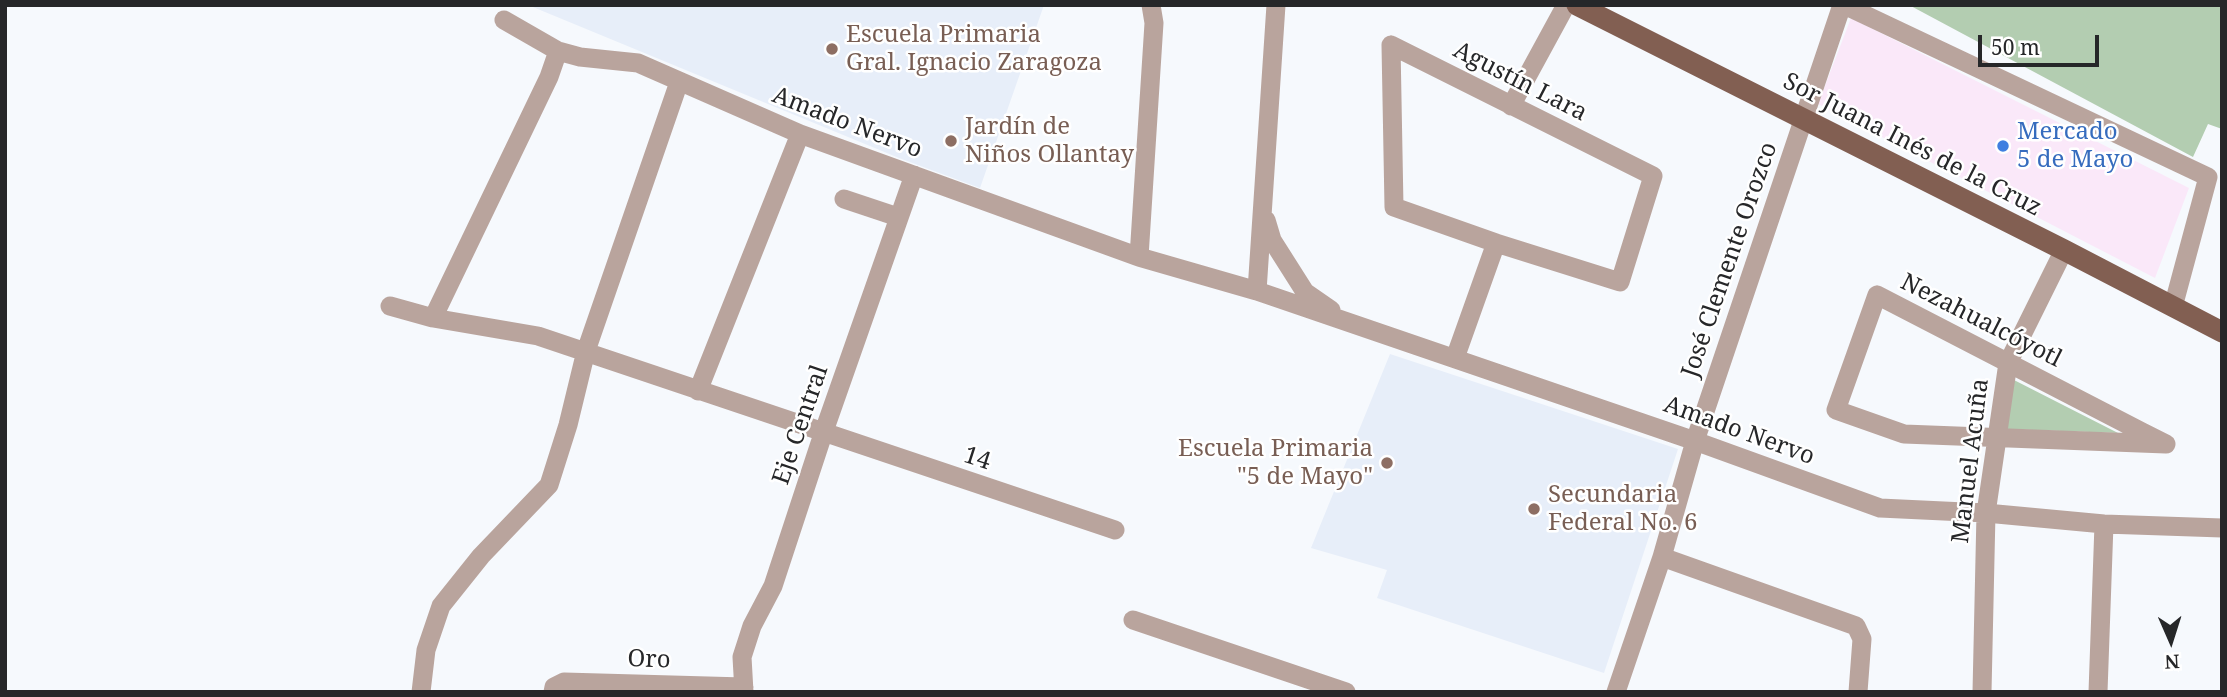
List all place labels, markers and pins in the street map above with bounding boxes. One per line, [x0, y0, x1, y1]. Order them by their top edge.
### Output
place label: Escuela Primaria Gral. Ignacio Zaragoza [846, 21, 1102, 77]
marker: Escuela Primaria Gral. Ignacio Zaragoza [824, 41, 840, 57]
place label: Jardín de Niños Ollantay [965, 113, 1134, 169]
place label: Mercado 5 de Mayo [2017, 118, 2133, 174]
marker: Jardín de Niños Ollantay [943, 133, 959, 149]
marker: Mercado 5 de Mayo [1995, 138, 2011, 154]
place label: Escuela Primaria "5 de Mayo" [1178, 435, 1373, 491]
marker: Escuela Primaria "5 de Mayo" [1379, 455, 1395, 471]
place label: Secundaria Federal No. 6 [1548, 481, 1697, 537]
marker: Secundaria Federal No. 6 [1526, 501, 1542, 517]

